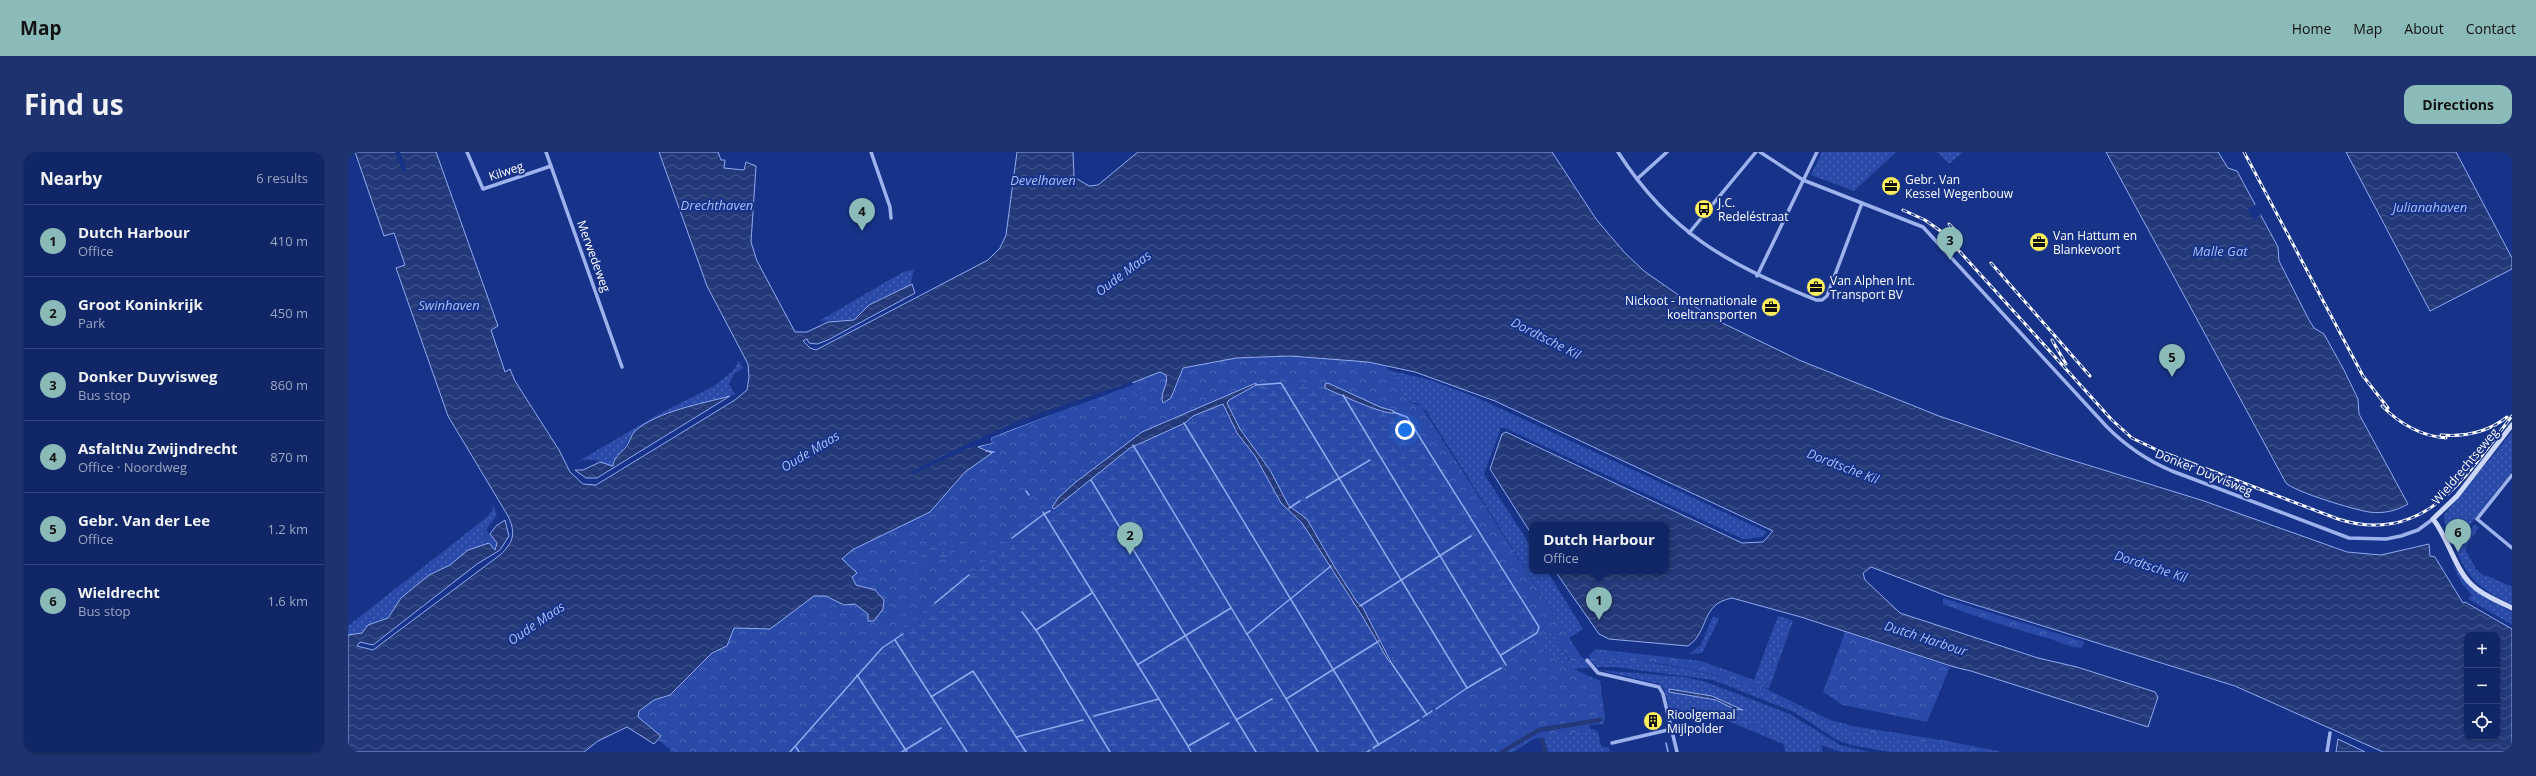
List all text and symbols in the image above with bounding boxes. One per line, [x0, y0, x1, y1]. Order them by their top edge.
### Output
text: Map [20, 15, 61, 41]
text: Home [2292, 19, 2331, 38]
text: Map [2353, 19, 2382, 38]
text: About [2404, 19, 2444, 38]
text: Contact [2466, 19, 2516, 38]
text: Find us [24, 85, 124, 123]
button: Directions [2404, 85, 2512, 124]
street label: Kilweg [486, 157, 526, 185]
text: Nearby [40, 167, 102, 190]
text: 6 results [256, 169, 308, 187]
water label: Develhaven [1010, 171, 1076, 189]
place label: Gebr. Van Kessel Wegenbouw [1905, 171, 2014, 202]
office icon: Gebr. Van Kessel Wegenbouw [1880, 175, 1902, 197]
place label: J.C. Redeléstraat [1717, 194, 1789, 225]
water label: Drechthaven [681, 196, 753, 214]
pin: 4 [849, 198, 875, 231]
bus stop icon: J.C. Redeléstraat [1693, 198, 1715, 220]
water label: Julianahaven [2390, 198, 2467, 216]
street label: Merwedeweg [573, 218, 615, 295]
text: Dutch Harbour [78, 222, 190, 242]
pin: 3 [1937, 227, 1963, 260]
place label: Van Hattum en Blankevoort [2053, 227, 2137, 258]
office icon: Van Hattum en Blankevoort [2028, 231, 2050, 253]
text: 1 [49, 232, 57, 250]
text: 410 m [270, 232, 308, 250]
text: Office [78, 242, 114, 260]
water label: Malle Gat [2192, 242, 2248, 260]
water label: Oude Maas [1091, 246, 1155, 300]
place label: Van Alphen Int. Transport BV [1830, 272, 1915, 303]
office icon: Van Alphen Int. Transport BV [1805, 276, 1827, 298]
place label: Nickoot - Internationale koeltransporten [1625, 292, 1757, 323]
text: Groot Koninkrijk [78, 294, 203, 314]
water label: Swinhaven [418, 296, 480, 314]
office icon: Nickoot - Internationale koeltransporten [1760, 296, 1782, 318]
text: 2 [49, 304, 57, 322]
text: 450 m [270, 304, 308, 322]
water label: Dordtsche Kil [1508, 313, 1584, 364]
text: Park [78, 314, 105, 332]
pin: 5 [2159, 344, 2185, 377]
text: Donker Duyvisweg [78, 366, 217, 386]
text: 3 [49, 376, 57, 394]
text: 860 m [270, 376, 308, 394]
text: Bus stop [78, 386, 131, 404]
your location [1395, 420, 1415, 440]
street label: Wieldrechtseweg [2428, 424, 2502, 508]
water label: Oude Maas [777, 426, 843, 476]
text: AsfaltNu Zwijndrecht [78, 438, 238, 458]
water label: Dordtsche Kil [1804, 444, 1882, 488]
street label: Donker Duyvisweg [2153, 445, 2256, 499]
text: 4 [49, 448, 57, 466]
text: 870 m [270, 448, 308, 466]
text: Office · Noordweg [78, 458, 187, 476]
text: Gebr. Van der Lee [78, 510, 210, 530]
pin: 6 [2445, 519, 2471, 552]
text: 5 [49, 520, 57, 538]
text: 1.2 km [267, 520, 308, 538]
pin: 2 [1117, 522, 1143, 555]
popup [1529, 522, 1669, 574]
text: Dutch Harbour [1543, 529, 1655, 549]
text: Office [78, 530, 114, 548]
water label: Dordtsche Kil [2112, 546, 2190, 586]
text: Office [1543, 549, 1579, 567]
text: Wieldrecht [78, 582, 160, 602]
pin: 1 [1586, 587, 1612, 620]
text: 6 [49, 592, 57, 610]
text: 1.6 km [267, 592, 308, 610]
water label: Oude Maas [504, 597, 568, 649]
text: Bus stop [78, 602, 131, 620]
water label: Dutch Harbour [1882, 616, 1970, 660]
map controls [2464, 632, 2500, 740]
button: + [2464, 632, 2500, 668]
button: − [2464, 668, 2500, 704]
button: locate [2464, 704, 2500, 740]
place label: Rioolgemaal Mijlpolder [1667, 706, 1736, 737]
building icon: Rioolgemaal Mijlpolder [1642, 710, 1664, 732]

